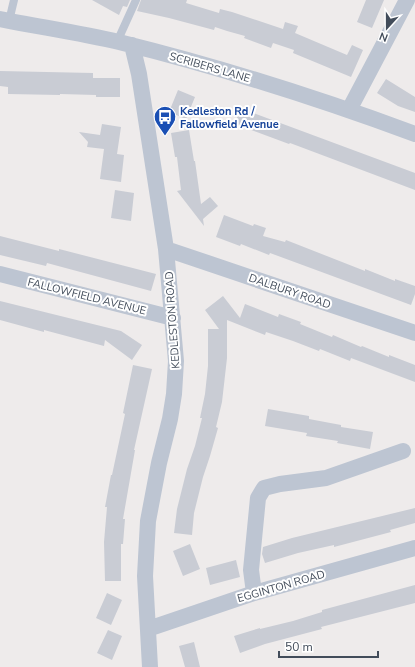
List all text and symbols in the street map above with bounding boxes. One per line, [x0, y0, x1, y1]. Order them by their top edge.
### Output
north arrow [367, 8, 407, 48]
text: N [377, 28, 390, 45]
street label: SCRIBERS LANE [168, 49, 252, 86]
bus stop icon: Kedleston Rd / Fallowfield Avenue [152, 104, 178, 137]
place label: Kedleston Rd / Fallowfield Avenue [180, 104, 279, 132]
street label: DALBURY ROAD [247, 270, 333, 313]
street label: KEDLESTON ROAD [162, 271, 183, 369]
street label: FALLOWFIELD AVENUE [26, 275, 148, 318]
street label: EGGINTON ROAD [236, 567, 327, 606]
scale bar [279, 633, 378, 659]
text: 50 m [285, 639, 313, 655]

